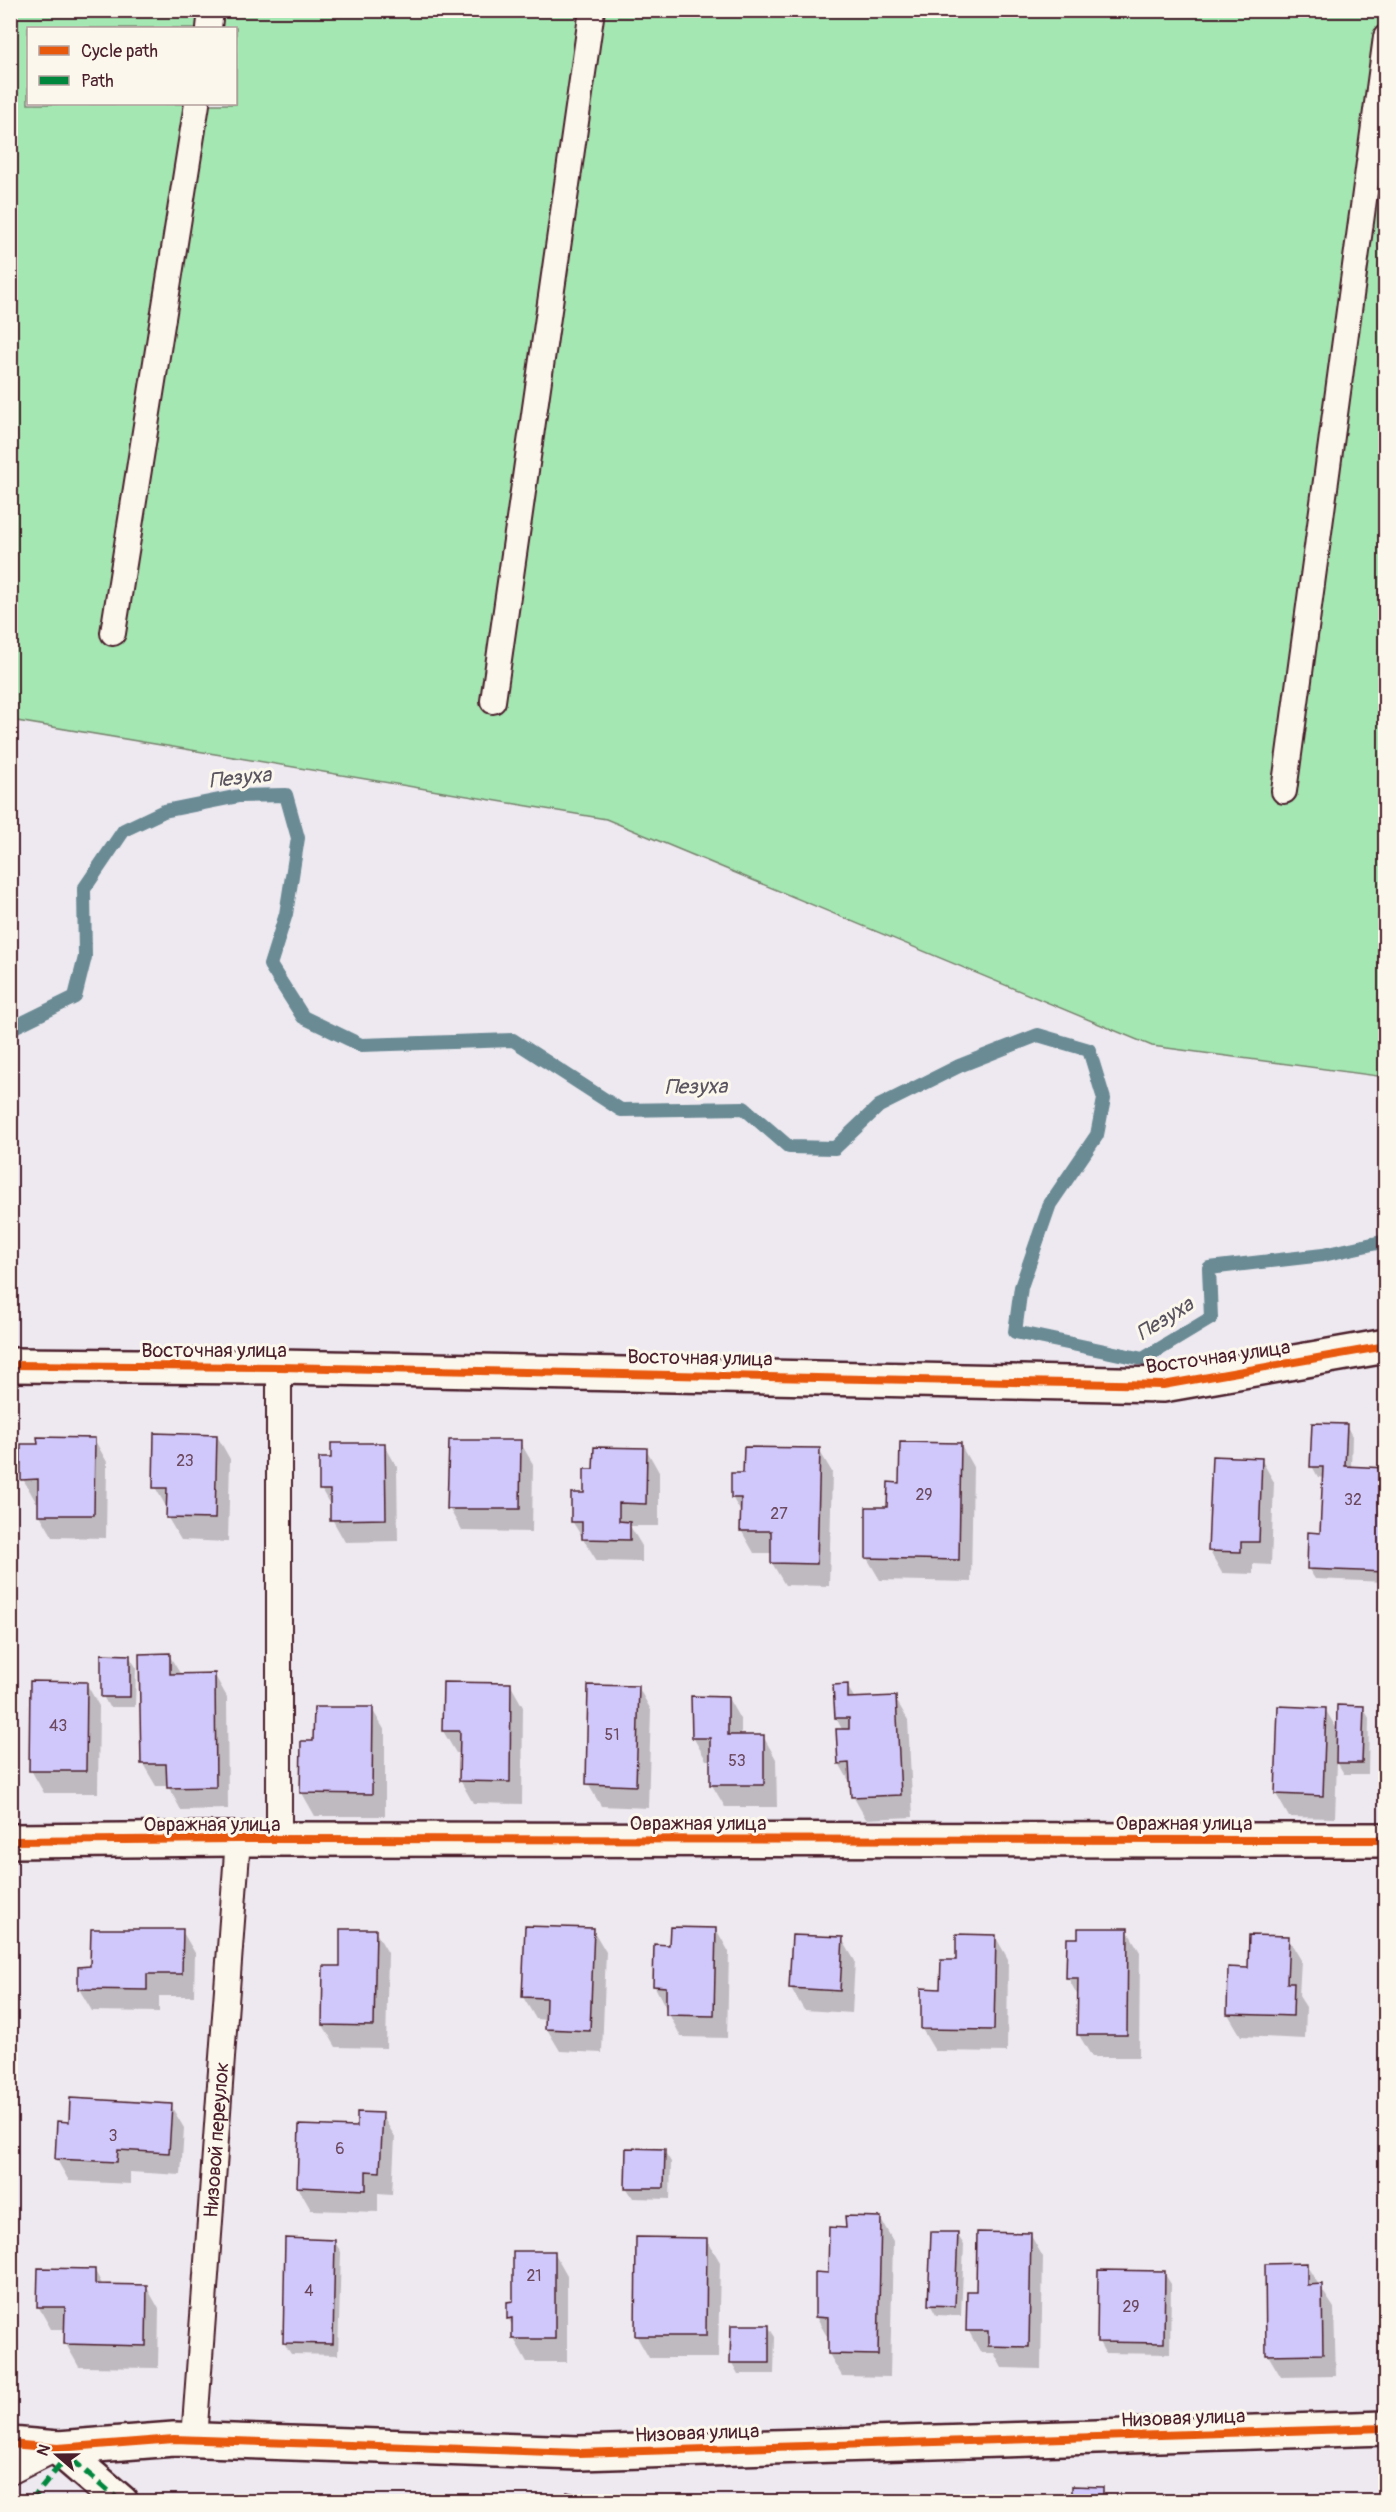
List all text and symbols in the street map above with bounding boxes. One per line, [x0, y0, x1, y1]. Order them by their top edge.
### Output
legend [27, 27, 237, 105]
text: Cycle path [81, 40, 158, 63]
text: Path [81, 70, 114, 93]
water label: Пезуха [208, 761, 274, 795]
water label: Пезуха [665, 1073, 729, 1101]
water label: Пезуха [1131, 1290, 1200, 1347]
street label: Восточная улица [1144, 1334, 1292, 1380]
street label: Восточная улица [141, 1338, 287, 1363]
street label: Восточная улица [627, 1344, 773, 1372]
house number: 23 [176, 1451, 194, 1471]
house number: 29 [915, 1485, 933, 1505]
house number: 32 [1344, 1490, 1362, 1510]
house number: 27 [770, 1504, 788, 1524]
house number: 43 [49, 1716, 67, 1736]
house number: 51 [605, 1725, 619, 1745]
house number: 53 [728, 1751, 746, 1771]
street label: Овражная улица [630, 1811, 766, 1836]
street label: Овражная улица [1116, 1811, 1252, 1836]
street label: Овражная улица [144, 1812, 280, 1837]
street label: Низовой переулок [198, 2061, 234, 2219]
house number: 3 [109, 2126, 118, 2146]
house number: 6 [335, 2139, 345, 2159]
house number: 21 [526, 2266, 542, 2286]
house number: 4 [304, 2281, 314, 2301]
house number: 29 [1122, 2297, 1140, 2317]
street label: Низовая улица [1120, 2403, 1246, 2433]
street label: Низовая улица [634, 2418, 760, 2448]
north arrow [27, 2425, 87, 2485]
text: N [33, 2442, 55, 2459]

